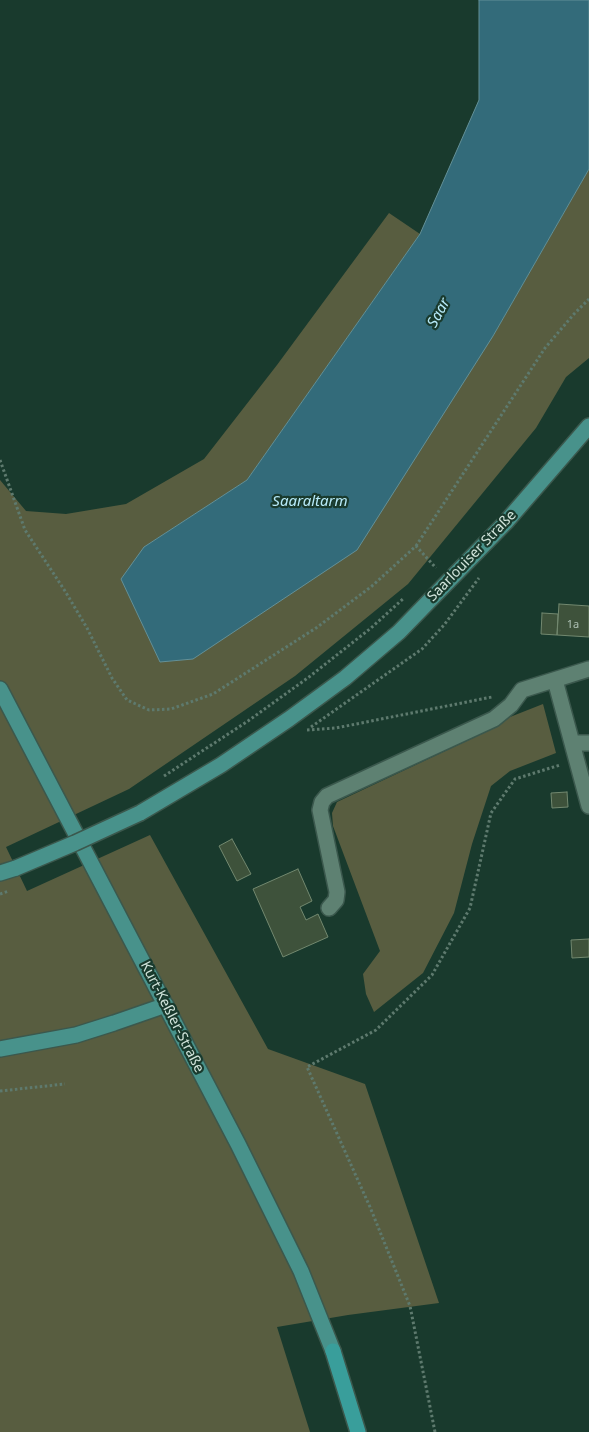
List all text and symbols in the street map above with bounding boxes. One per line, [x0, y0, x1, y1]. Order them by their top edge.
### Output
water label: Saar [424, 295, 454, 331]
water label: Saaraltarm [272, 493, 348, 511]
street label: Saarlouiser Straße [424, 507, 520, 605]
house number: 1a [567, 618, 579, 632]
street label: Kurt-Keßler-Straße [137, 959, 207, 1075]

